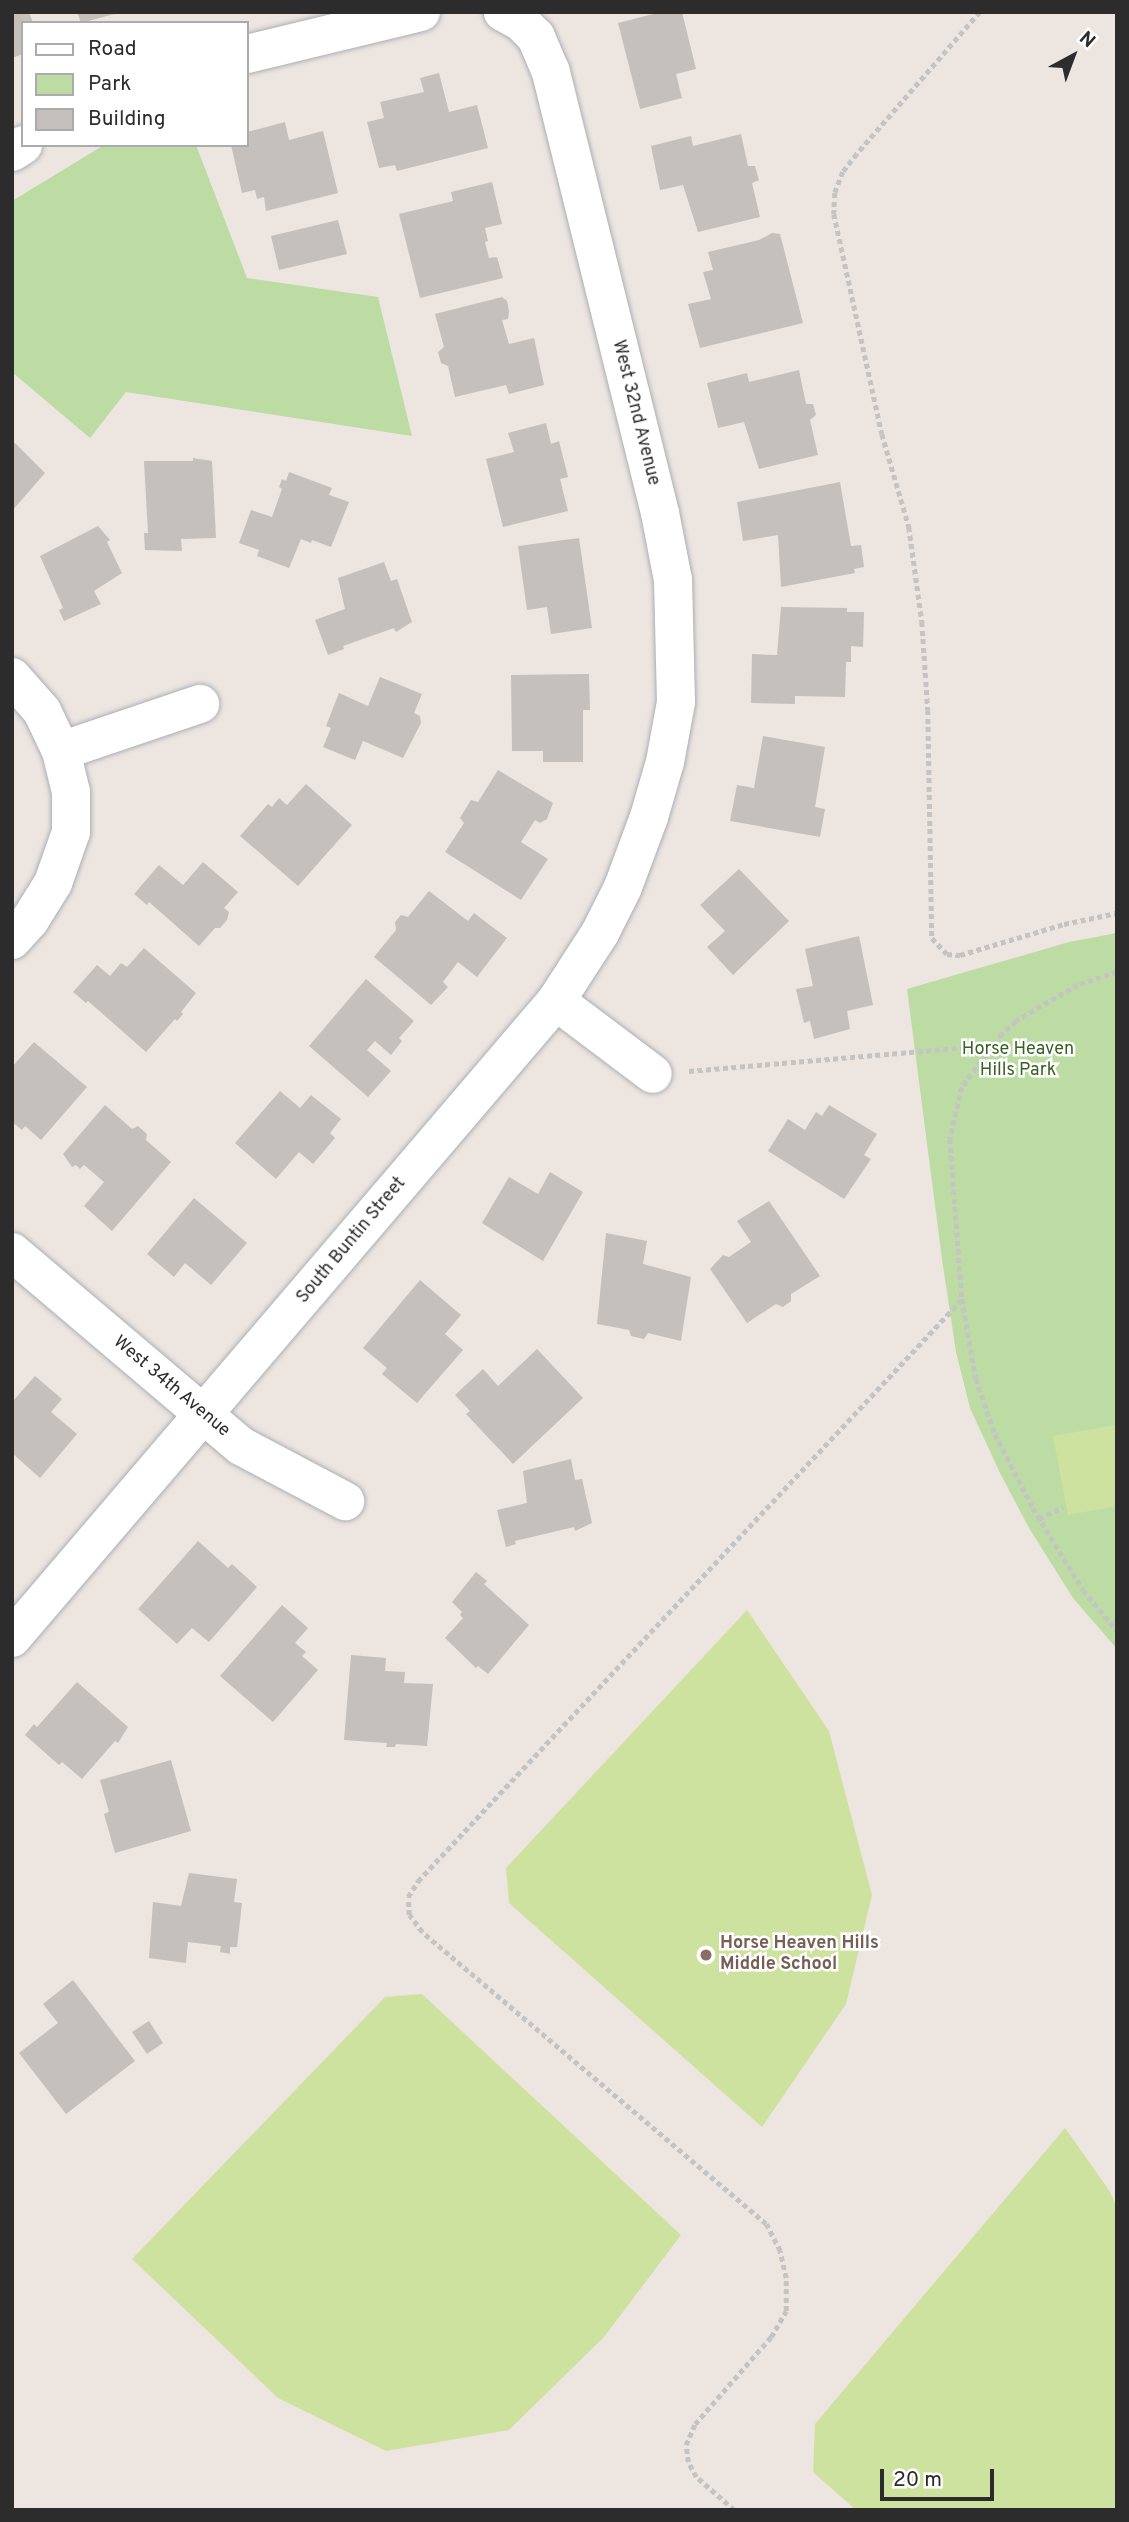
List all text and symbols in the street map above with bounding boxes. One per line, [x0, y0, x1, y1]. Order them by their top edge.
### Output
legend [21, 21, 248, 147]
north arrow [1038, 21, 1108, 91]
text: N [1074, 27, 1100, 54]
text: Road [88, 36, 137, 63]
text: Park [88, 71, 131, 98]
text: Building [88, 106, 166, 133]
street label: West 32nd Avenue [606, 338, 664, 488]
park label: Horse Heaven Hills Park [962, 1040, 1074, 1082]
street label: South Buntin Street [293, 1173, 411, 1309]
street label: West 34th Avenue [108, 1332, 234, 1442]
place label: Horse Heaven Hills Middle School [720, 1934, 879, 1976]
marker: Horse Heaven Hills Middle School [698, 1947, 714, 1963]
scale bar [884, 2456, 998, 2500]
text: 20 m [893, 2467, 942, 2494]

